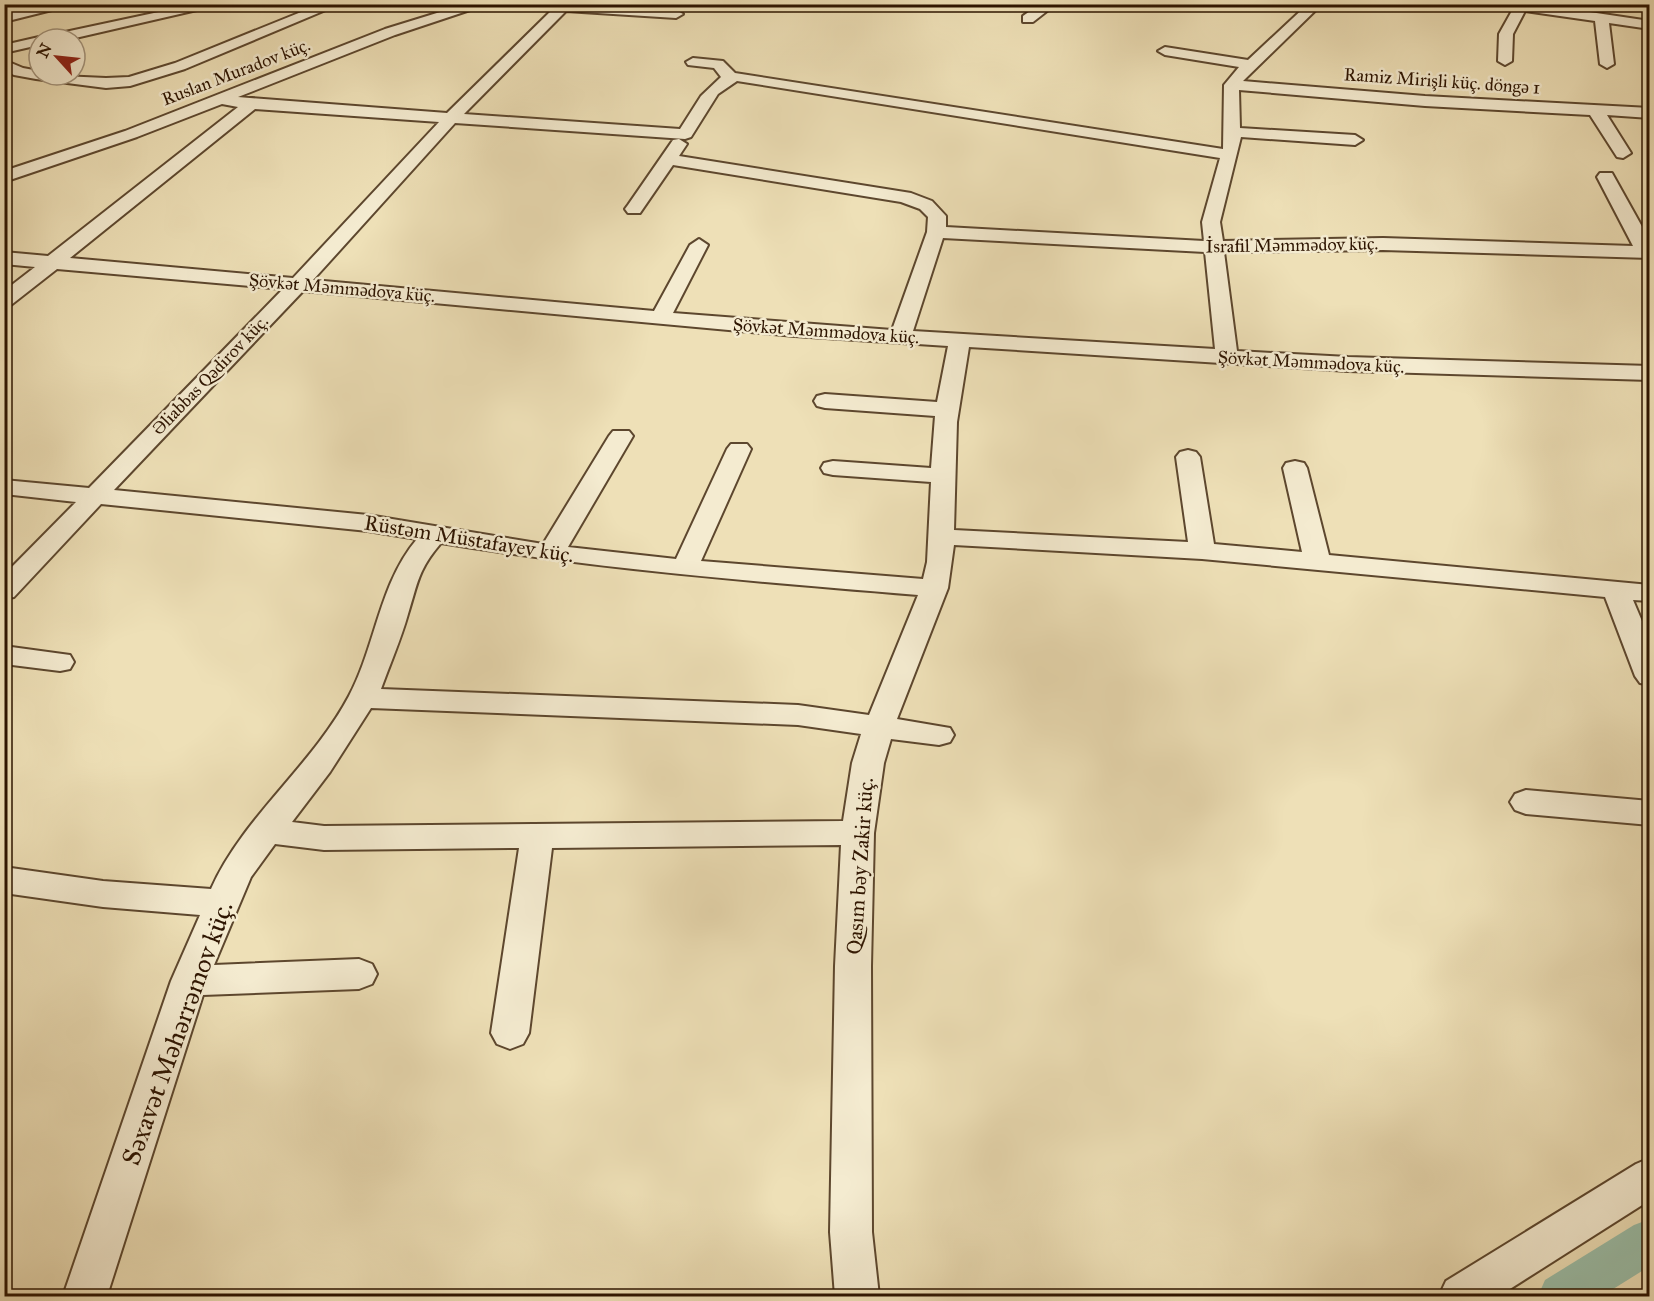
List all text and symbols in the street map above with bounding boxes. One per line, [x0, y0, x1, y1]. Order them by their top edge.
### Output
north arrow [27, 27, 87, 87]
street label: Ruslan Muradov küç. [159, 34, 313, 110]
text: N [33, 40, 56, 61]
street label: Ramiz Mirişli küç. döngə 1 [1343, 63, 1541, 100]
street label: İsrafil Məmmədov küç. [1206, 231, 1378, 258]
street label: Şövkət Məmmədova küç. [248, 269, 436, 307]
street label: Əliabbas Qədirov küç. [147, 310, 273, 440]
street label: Şövkət Məmmədova küç. [732, 314, 920, 348]
street label: Şövkət Məmmədova küç. [1217, 346, 1405, 378]
street label: Rüstəm Müstafayev küç. [362, 510, 576, 568]
street label: Qasım bəy Zakir küç. [841, 777, 879, 955]
street label: Səxavət Məhərrəmov küç. [114, 897, 240, 1169]

